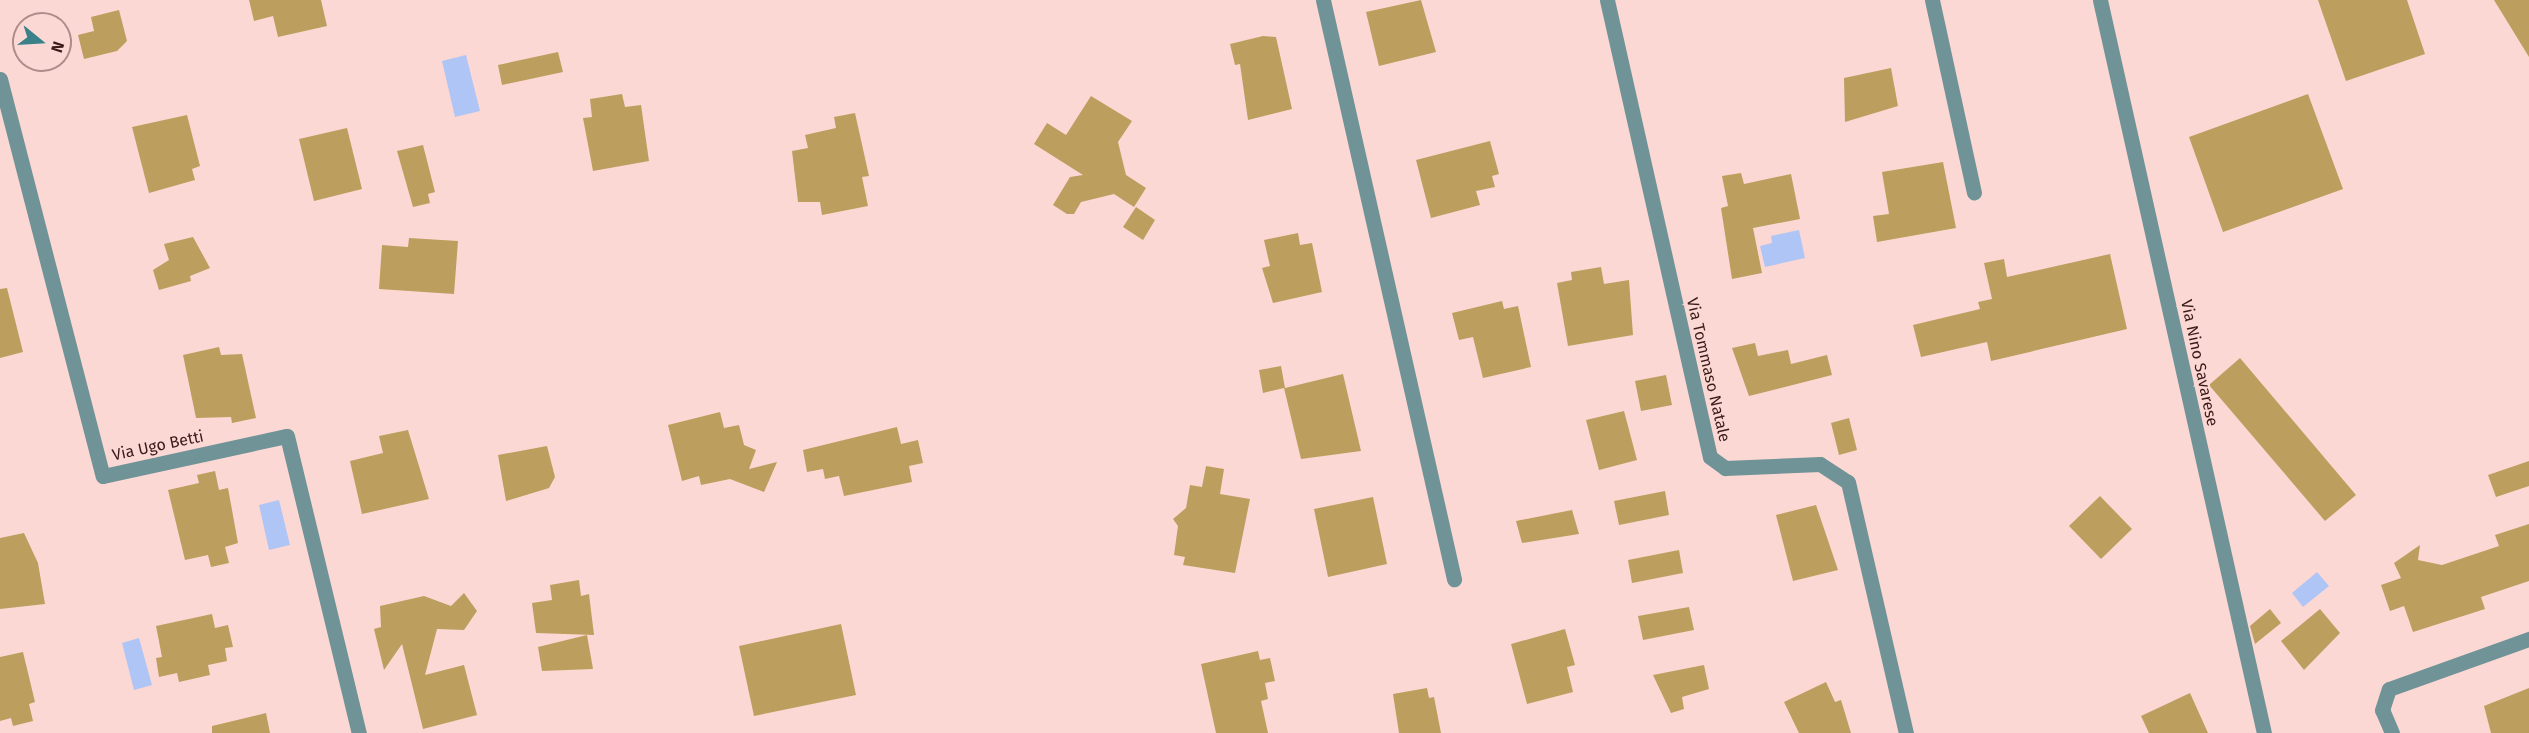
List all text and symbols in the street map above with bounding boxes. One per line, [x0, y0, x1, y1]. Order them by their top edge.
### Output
north arrow [12, 12, 72, 72]
text: N [47, 39, 68, 55]
street label: Via Tommaso Natale [1682, 296, 1734, 444]
street label: Via Nino Savarese [2176, 298, 2222, 428]
street label: Via Ugo Betti [110, 427, 206, 465]

